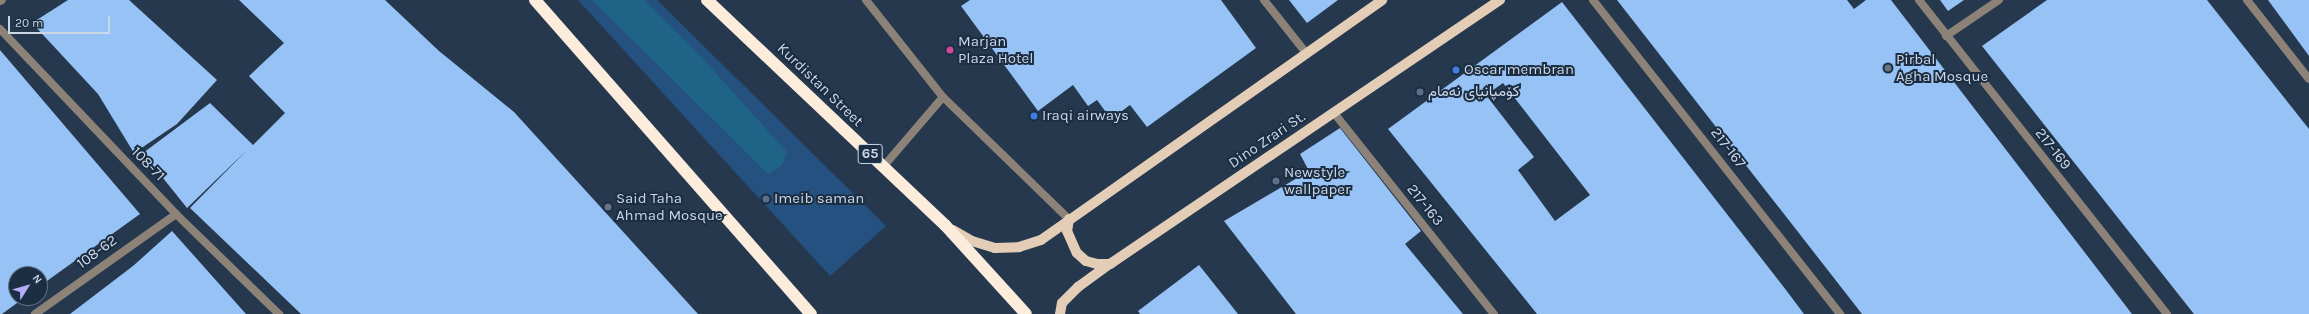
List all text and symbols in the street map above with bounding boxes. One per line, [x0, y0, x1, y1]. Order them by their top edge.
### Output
scale bar [10, 8, 112, 34]
text: 20 m [15, 16, 43, 30]
place label: Marjan Plaza Hotel [958, 32, 1033, 67]
street label: Kurdistan Street [773, 39, 867, 131]
marker: Marjan Plaza Hotel [945, 45, 955, 55]
place label: Pirbal Agha Mosque [1896, 50, 1988, 85]
place label: Oscar membran [1464, 61, 1574, 79]
marker: Pirbal Agha Mosque [1883, 63, 1893, 73]
marker: Oscar membran [1451, 65, 1461, 75]
place label: کۆمپانیای نەمام [1428, 83, 1519, 101]
marker: کۆمپانیای نەمام [1415, 87, 1425, 97]
place label: Iraqi airways [1042, 107, 1129, 125]
street label: Dino Zrari St. [1225, 108, 1309, 172]
marker: Iraqi airways [1029, 111, 1039, 121]
street label: 217-167 [1707, 124, 1749, 172]
street label: 217-169 [2031, 124, 2075, 174]
road number: 65 [857, 142, 883, 166]
street label: 108-71 [128, 143, 168, 185]
place label: Newstyle wallpaper [1284, 163, 1350, 198]
marker: Newstyle wallpaper [1271, 176, 1281, 186]
street label: 217-163 [1403, 181, 1447, 229]
place label: Said Taha Ahmad Mosque [616, 189, 723, 224]
place label: Imeib saman [774, 190, 864, 208]
marker: Imeib saman [761, 194, 771, 204]
marker: Said Taha Ahmad Mosque [603, 202, 613, 212]
street label: 108-62 [73, 231, 121, 273]
north arrow [8, 266, 48, 306]
text: N [30, 272, 45, 286]

